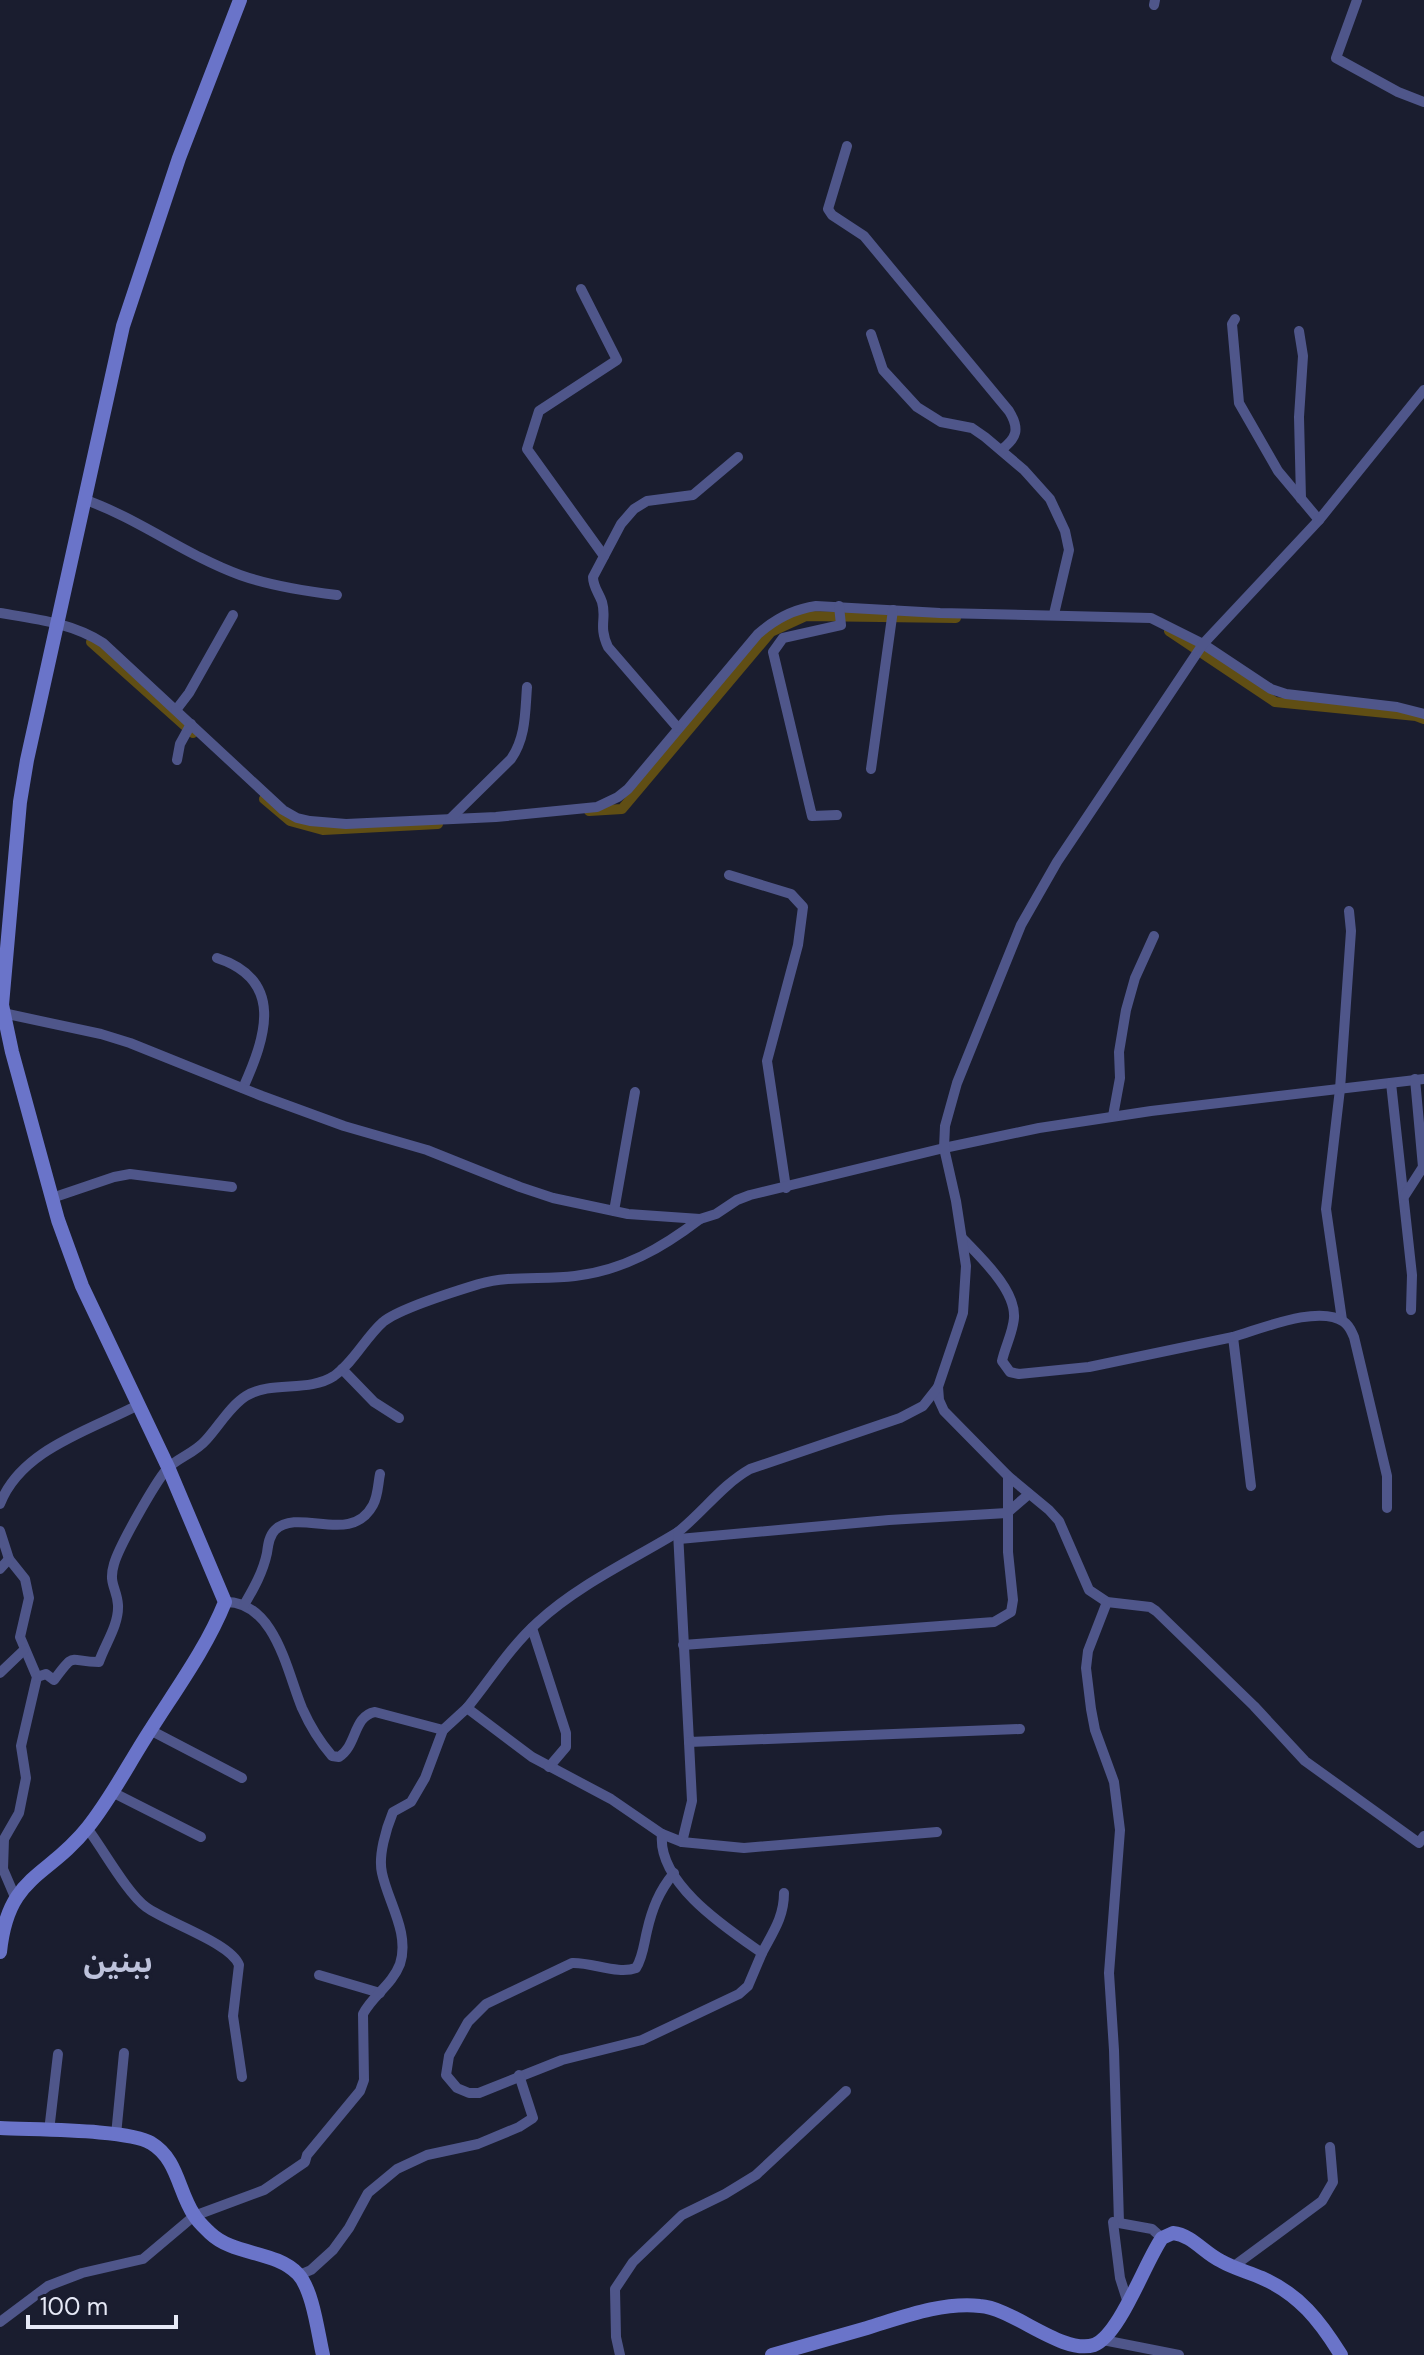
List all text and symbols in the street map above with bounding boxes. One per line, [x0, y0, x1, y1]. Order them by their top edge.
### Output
district label: ببنين [84, 1942, 152, 1981]
scale bar [28, 2279, 176, 2329]
text: 100 m [40, 2291, 108, 2322]

